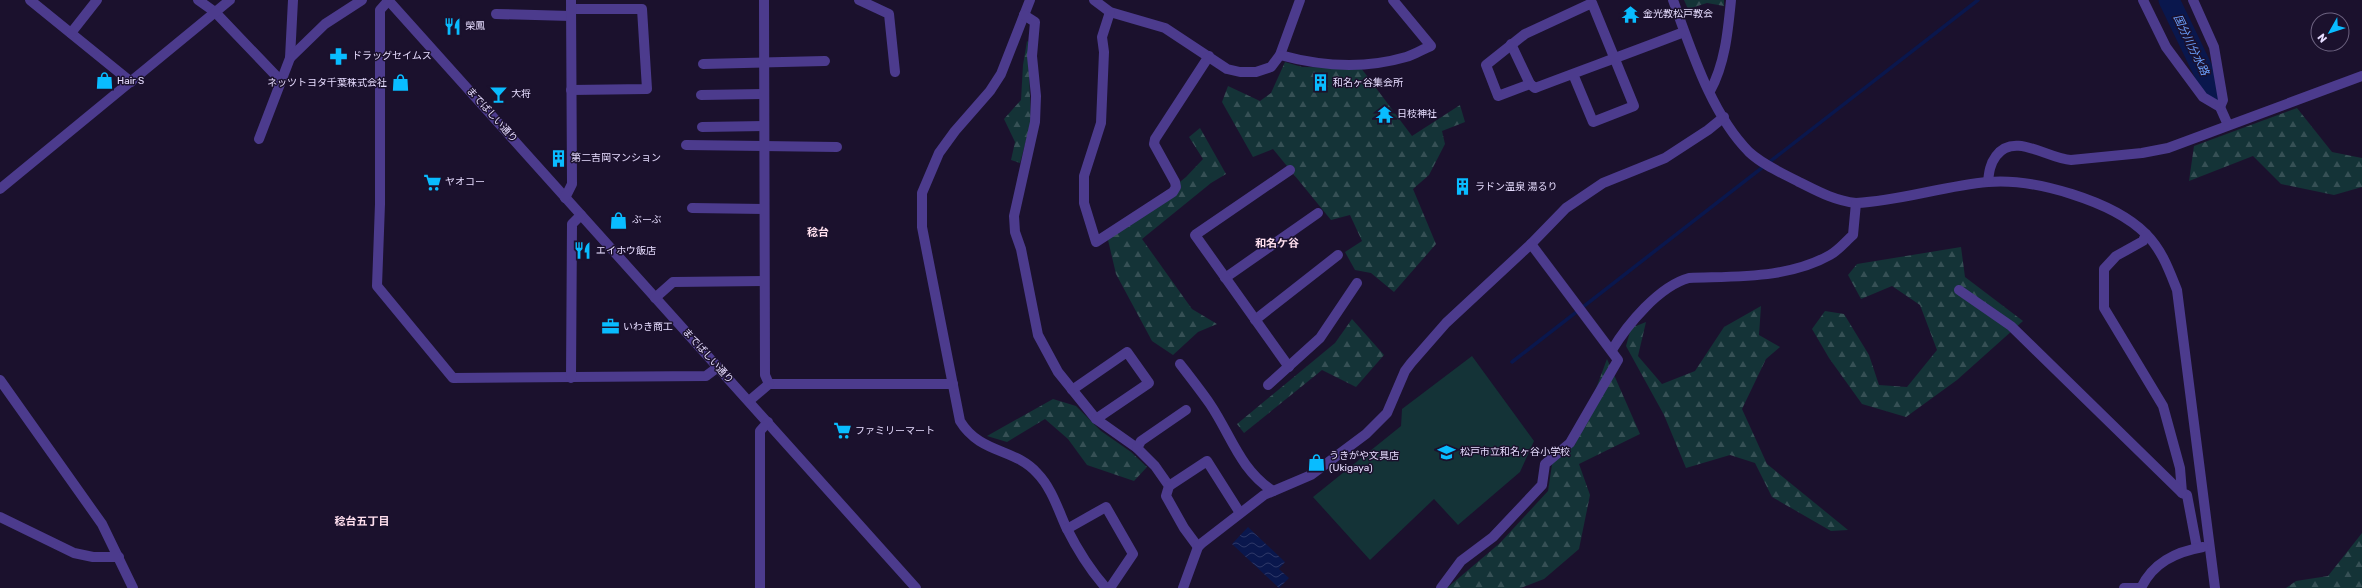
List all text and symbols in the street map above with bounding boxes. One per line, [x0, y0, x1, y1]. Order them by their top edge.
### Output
temple icon: 金光教松戸教会 [1620, 4, 1640, 24]
place label: 金光教松戸教会 [1643, 8, 1713, 20]
water label: 国分川分水路 [2171, 12, 2212, 78]
north arrow [2310, 12, 2350, 52]
restaurant icon: 榮鳳 [442, 16, 462, 36]
place label: 榮鳳 [465, 20, 485, 32]
text: N [2315, 31, 2330, 45]
pharmacy icon: ドラッグセイムス [329, 46, 349, 66]
place label: ドラッグセイムス [352, 50, 432, 62]
shop icon: Hair S [94, 71, 114, 91]
shop icon: ネッツトヨタ千葉株式会社 [390, 73, 410, 93]
building icon: 和名ヶ谷集会所 [1310, 73, 1330, 93]
place label: Hair S [117, 75, 144, 87]
place label: ネッツトヨタ千葉株式会社 [267, 77, 387, 89]
place label: 和名ヶ谷集会所 [1333, 77, 1403, 89]
bar icon: 大将 [488, 84, 508, 104]
street label: までばしい通り [464, 85, 520, 145]
place label: 大将 [511, 88, 531, 100]
temple icon: 日枝神社 [1374, 104, 1394, 124]
place label: 日枝神社 [1397, 108, 1437, 120]
building icon: 第二吉岡マンション [548, 148, 568, 168]
place label: 第二吉岡マンション [571, 152, 661, 164]
supermarket icon: ヤオコー [422, 172, 442, 192]
place label: ヤオコー [445, 176, 485, 188]
building icon: ラドン温泉 湯るり [1452, 177, 1472, 197]
place label: ラドン温泉 湯るり [1475, 181, 1557, 193]
shop icon: ぶーぶ [609, 210, 629, 230]
place label: ぶーぶ [632, 214, 662, 226]
district label: 稔台 [807, 226, 829, 239]
district label: 和名ケ谷 [1255, 237, 1299, 250]
restaurant icon: エイホウ飯店 [573, 241, 593, 261]
place label: エイホウ飯店 [596, 245, 656, 257]
office icon: いわき商工 [600, 317, 620, 337]
place label: いわき商工 [623, 321, 673, 333]
street label: までばしい通り [680, 326, 736, 386]
supermarket icon: ファミリーマート [832, 421, 852, 441]
place label: ファミリーマート [855, 425, 935, 437]
school or university icon: 松戸市立和名ヶ谷小学校 [1437, 442, 1457, 462]
place label: 松戸市立和名ヶ谷小学校 [1460, 446, 1570, 458]
place label: うきがや文具店 (Ukigaya) [1329, 450, 1399, 474]
shop icon: うきがや文具店 (Ukigaya) [1306, 452, 1326, 472]
district label: 稔台五丁目 [335, 515, 390, 528]

